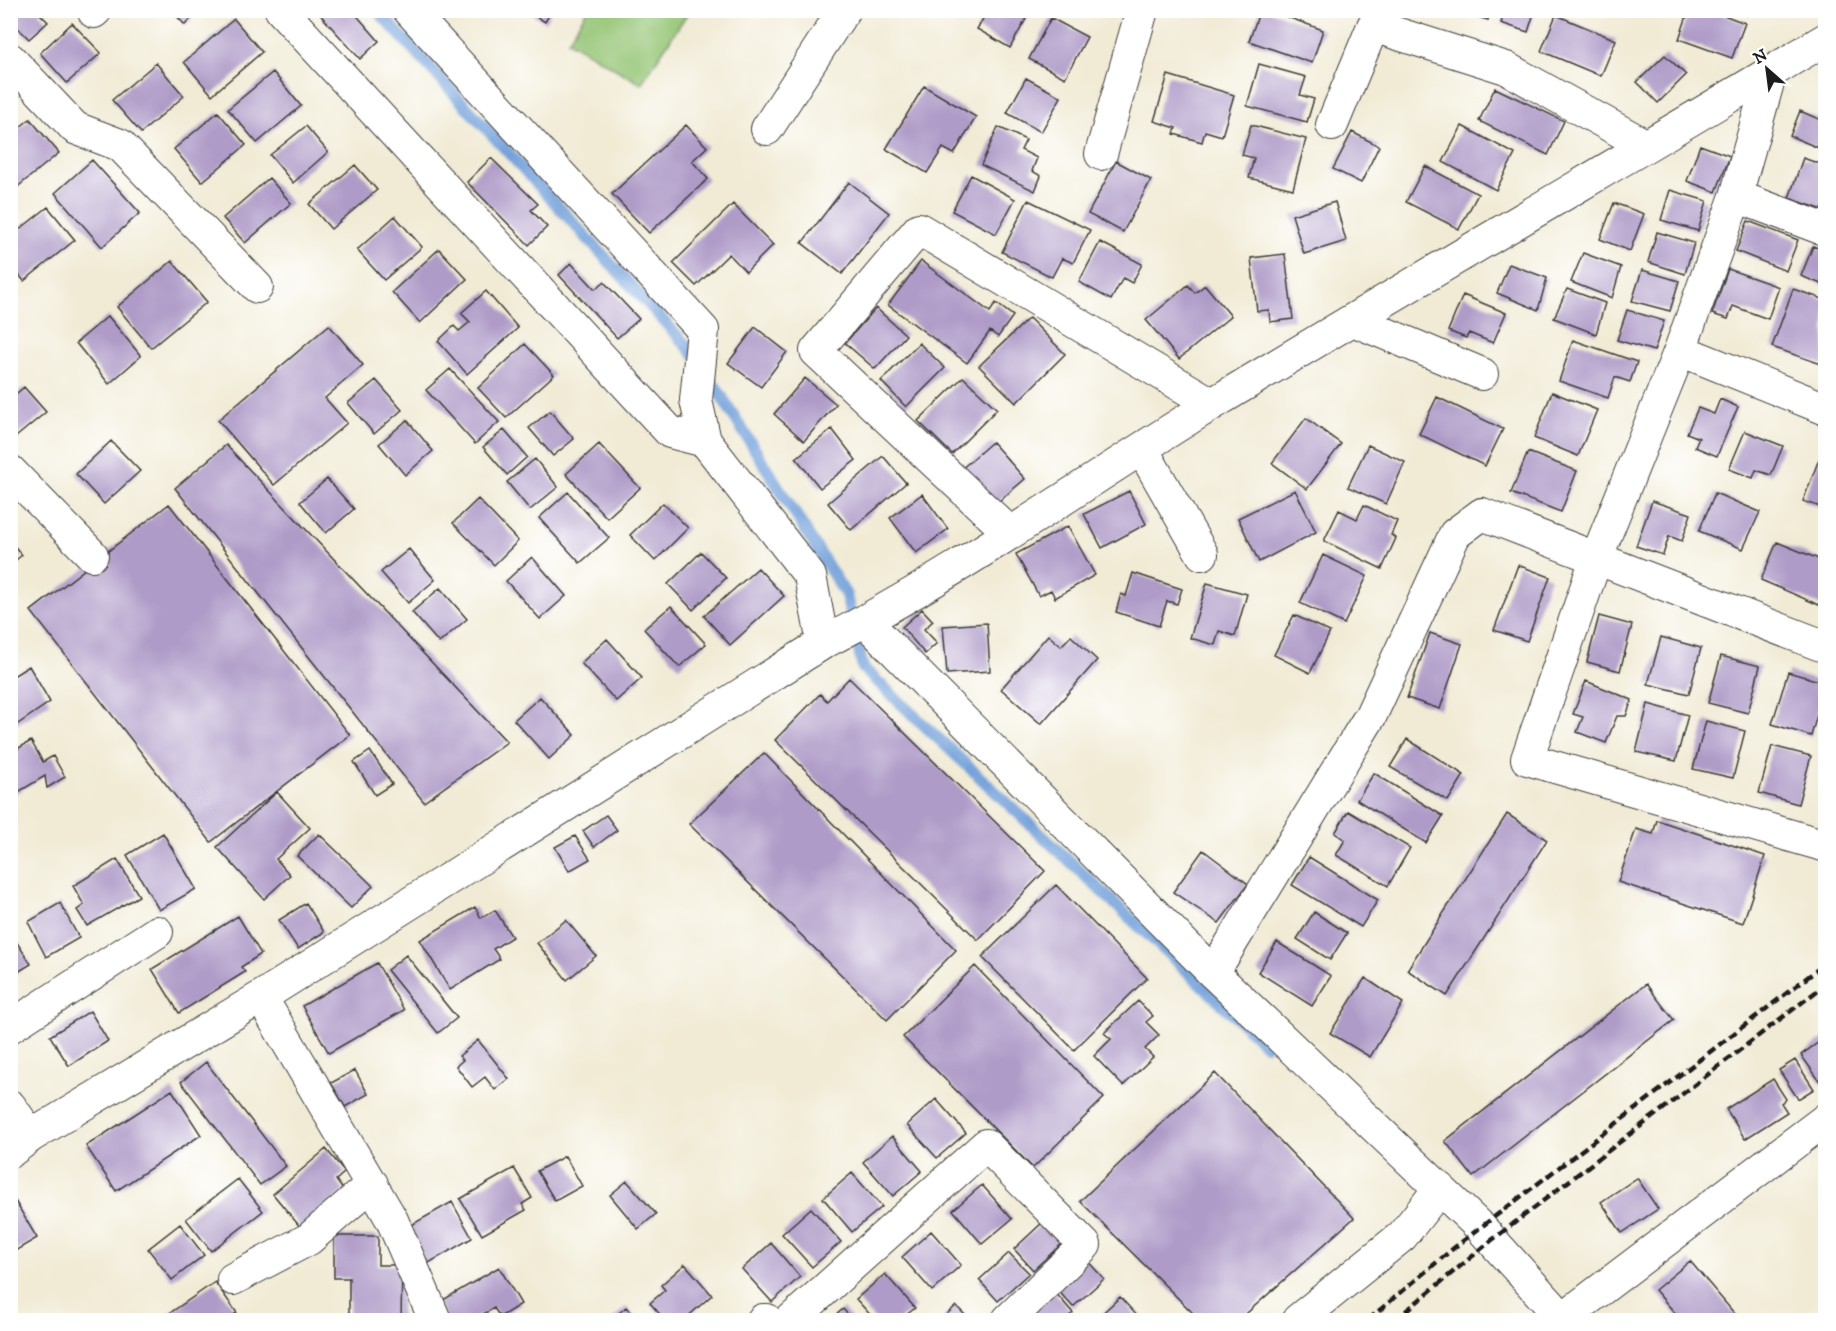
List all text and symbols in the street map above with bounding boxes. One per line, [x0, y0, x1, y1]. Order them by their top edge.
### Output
north arrow [1737, 39, 1797, 99]
text: N [1750, 45, 1771, 69]

